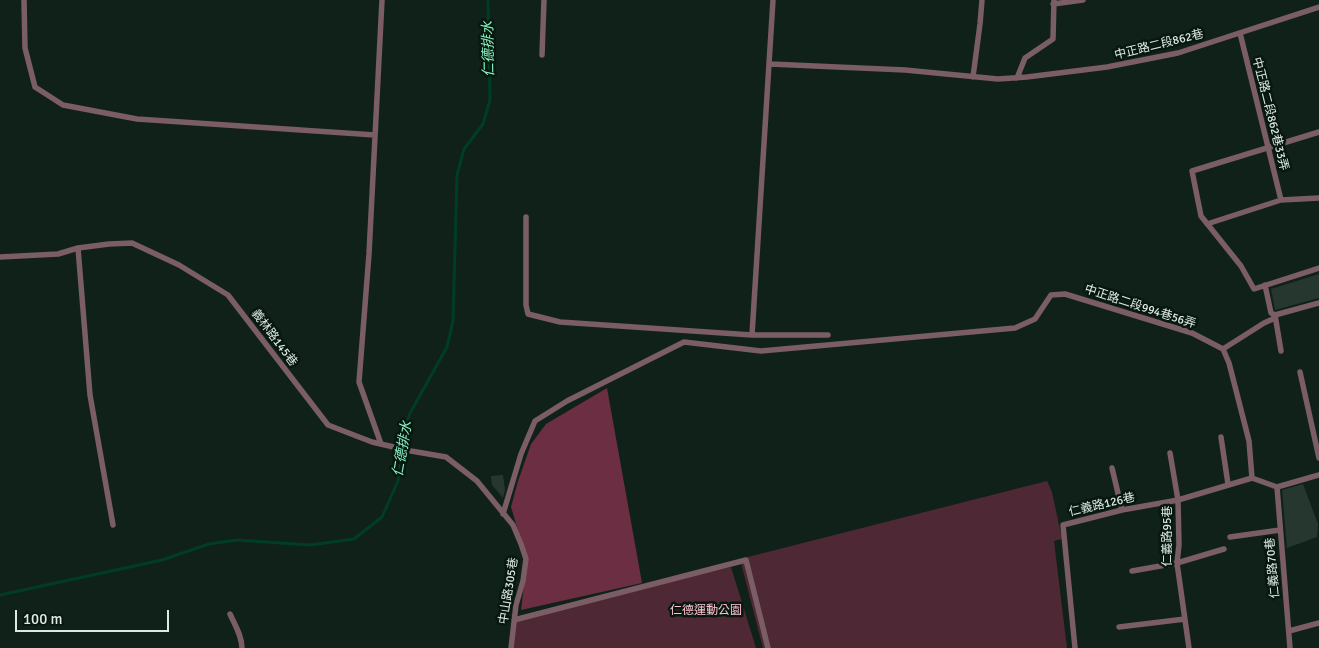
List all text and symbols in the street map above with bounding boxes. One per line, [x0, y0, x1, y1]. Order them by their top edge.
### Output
water label: 仁德排水 [480, 21, 498, 77]
street label: 中正路二段862巷 [1113, 27, 1205, 63]
street label: 中正路二段862巷33弄 [1249, 56, 1291, 172]
street label: 中正路二段994巷56弄 [1082, 282, 1198, 332]
street label: 義林路145巷 [248, 307, 300, 369]
water label: 仁德排水 [390, 420, 416, 478]
street label: 仁義路126巷 [1068, 490, 1136, 520]
street label: 仁義路95巷 [1161, 506, 1175, 566]
street label: 仁義路70巷 [1263, 537, 1283, 599]
street label: 中山路305巷 [497, 557, 521, 625]
scale bar [18, 600, 171, 632]
park label: 仁德運動公園 [670, 604, 742, 618]
text: 100 m [23, 610, 63, 628]

